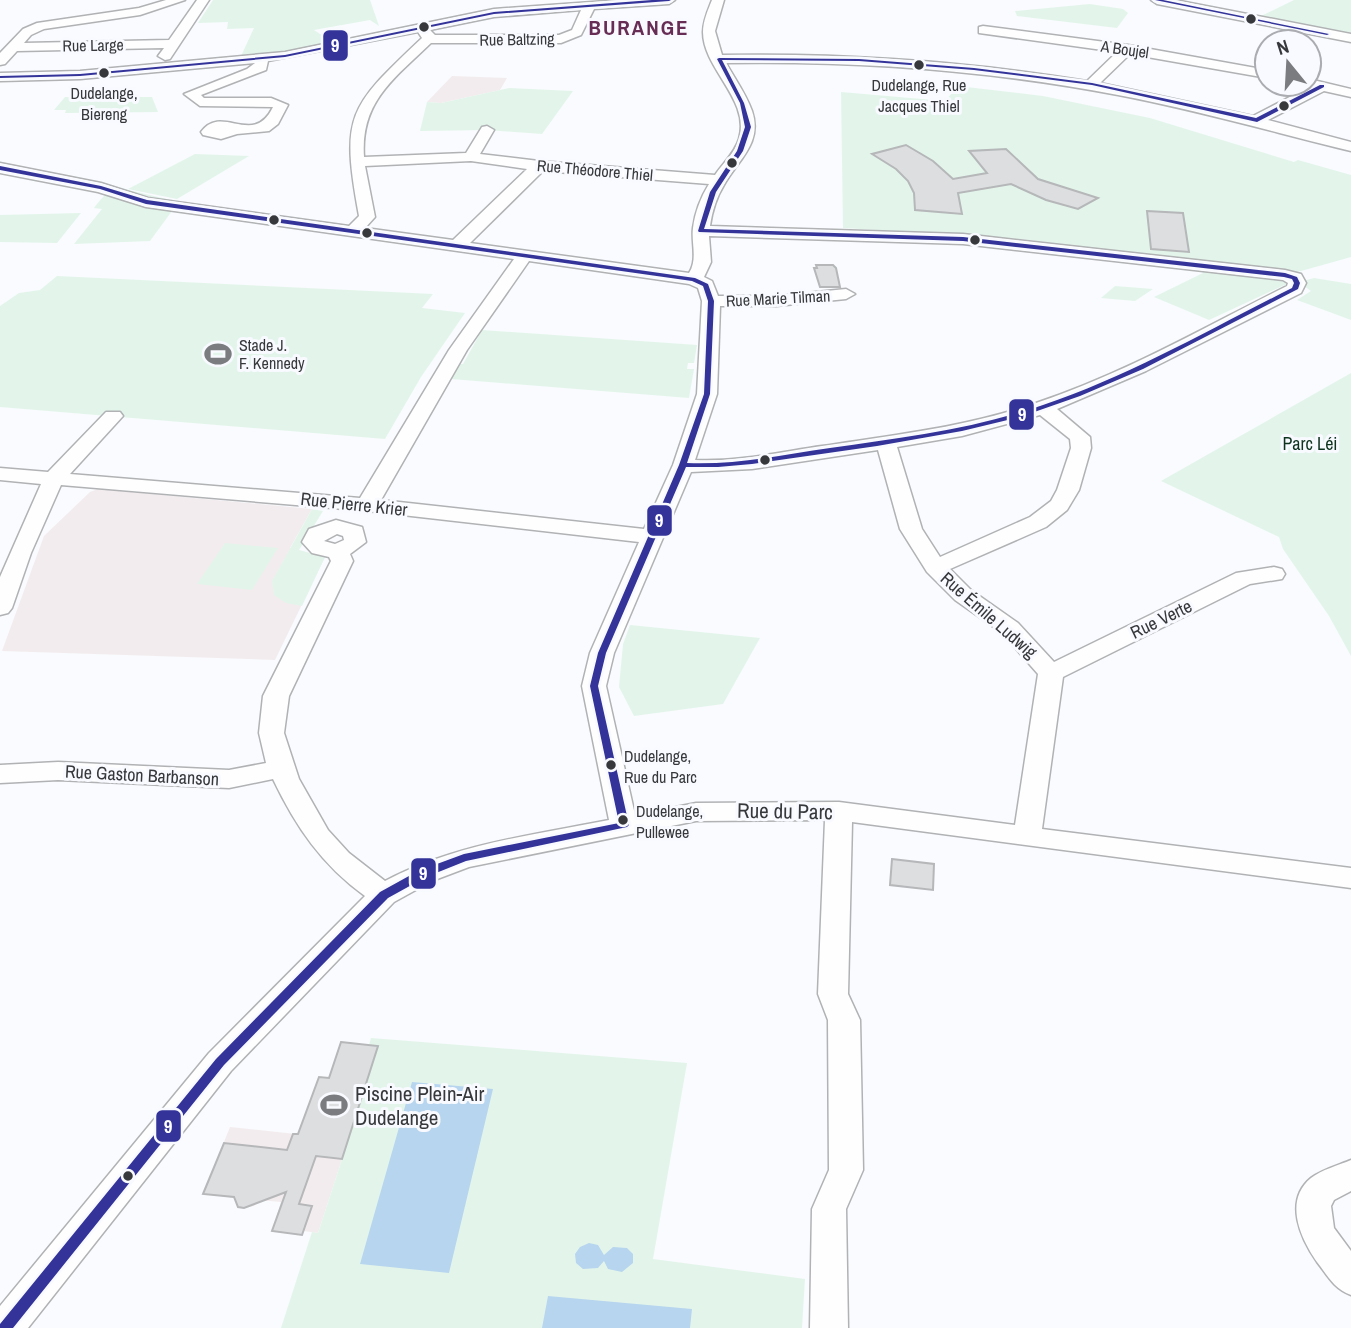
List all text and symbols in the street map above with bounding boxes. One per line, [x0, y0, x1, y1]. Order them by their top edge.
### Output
unlabelled marker [1244, 12, 1258, 26]
district label: BURANGE [588, 13, 690, 42]
unlabelled marker [417, 20, 431, 34]
street label: Rue Baltzing [479, 27, 555, 51]
north arrow [1253, 28, 1323, 98]
line badge: 9 [322, 29, 349, 62]
text: 9 [331, 32, 340, 58]
street label: Rue Large [62, 33, 124, 57]
text: N [1273, 33, 1292, 61]
street label: A Boujel [1099, 35, 1150, 63]
marker: Dudelange, Rue Jacques Thiel [912, 58, 926, 72]
marker: Dudelange, Biereng [97, 66, 111, 80]
place label: Dudelange, Rue Jacques Thiel [872, 74, 966, 117]
place label: Dudelange, Biereng [70, 82, 138, 125]
unlabelled marker [1277, 99, 1291, 113]
street label: Rue Théodore Thiel [536, 154, 654, 186]
unlabelled marker [725, 156, 739, 170]
unlabelled marker [267, 213, 281, 227]
unlabelled marker [360, 226, 374, 240]
unlabelled marker [968, 233, 982, 247]
street label: Rue Marie Tilman [725, 284, 831, 312]
place label: Stade J. F. Kennedy [239, 334, 305, 374]
sports icon: Stade J. F. Kennedy [203, 339, 233, 369]
line badge: 9 [1008, 398, 1035, 431]
text: 9 [1018, 401, 1027, 427]
park label: Parc Léi [1283, 431, 1337, 456]
unlabelled marker [758, 453, 772, 467]
street label: Rue Pierre Krier [299, 486, 409, 522]
line badge: 9 [646, 504, 673, 537]
text: 9 [655, 507, 664, 533]
street label: Rue Émile Ludwig [935, 566, 1043, 665]
street label: Rue Verte [1126, 593, 1196, 645]
place label: Dudelange, Rue du Parc [624, 745, 697, 788]
street label: Rue Gaston Barbanson [64, 758, 220, 792]
marker: Dudelange, Rue du Parc [604, 758, 618, 772]
street label: Rue du Parc [737, 796, 833, 826]
place label: Dudelange, Pullewee [636, 800, 703, 843]
marker: Dudelange, Pullewee [616, 813, 630, 827]
line badge: 9 [410, 857, 437, 890]
text: 9 [419, 860, 428, 886]
place label: Piscine Plein-Air Dudelange [355, 1079, 484, 1132]
sports icon: Piscine Plein-Air Dudelange [319, 1090, 349, 1120]
line badge: 9 [155, 1109, 182, 1143]
text: 9 [164, 1113, 173, 1139]
unlabelled marker [121, 1169, 135, 1183]

